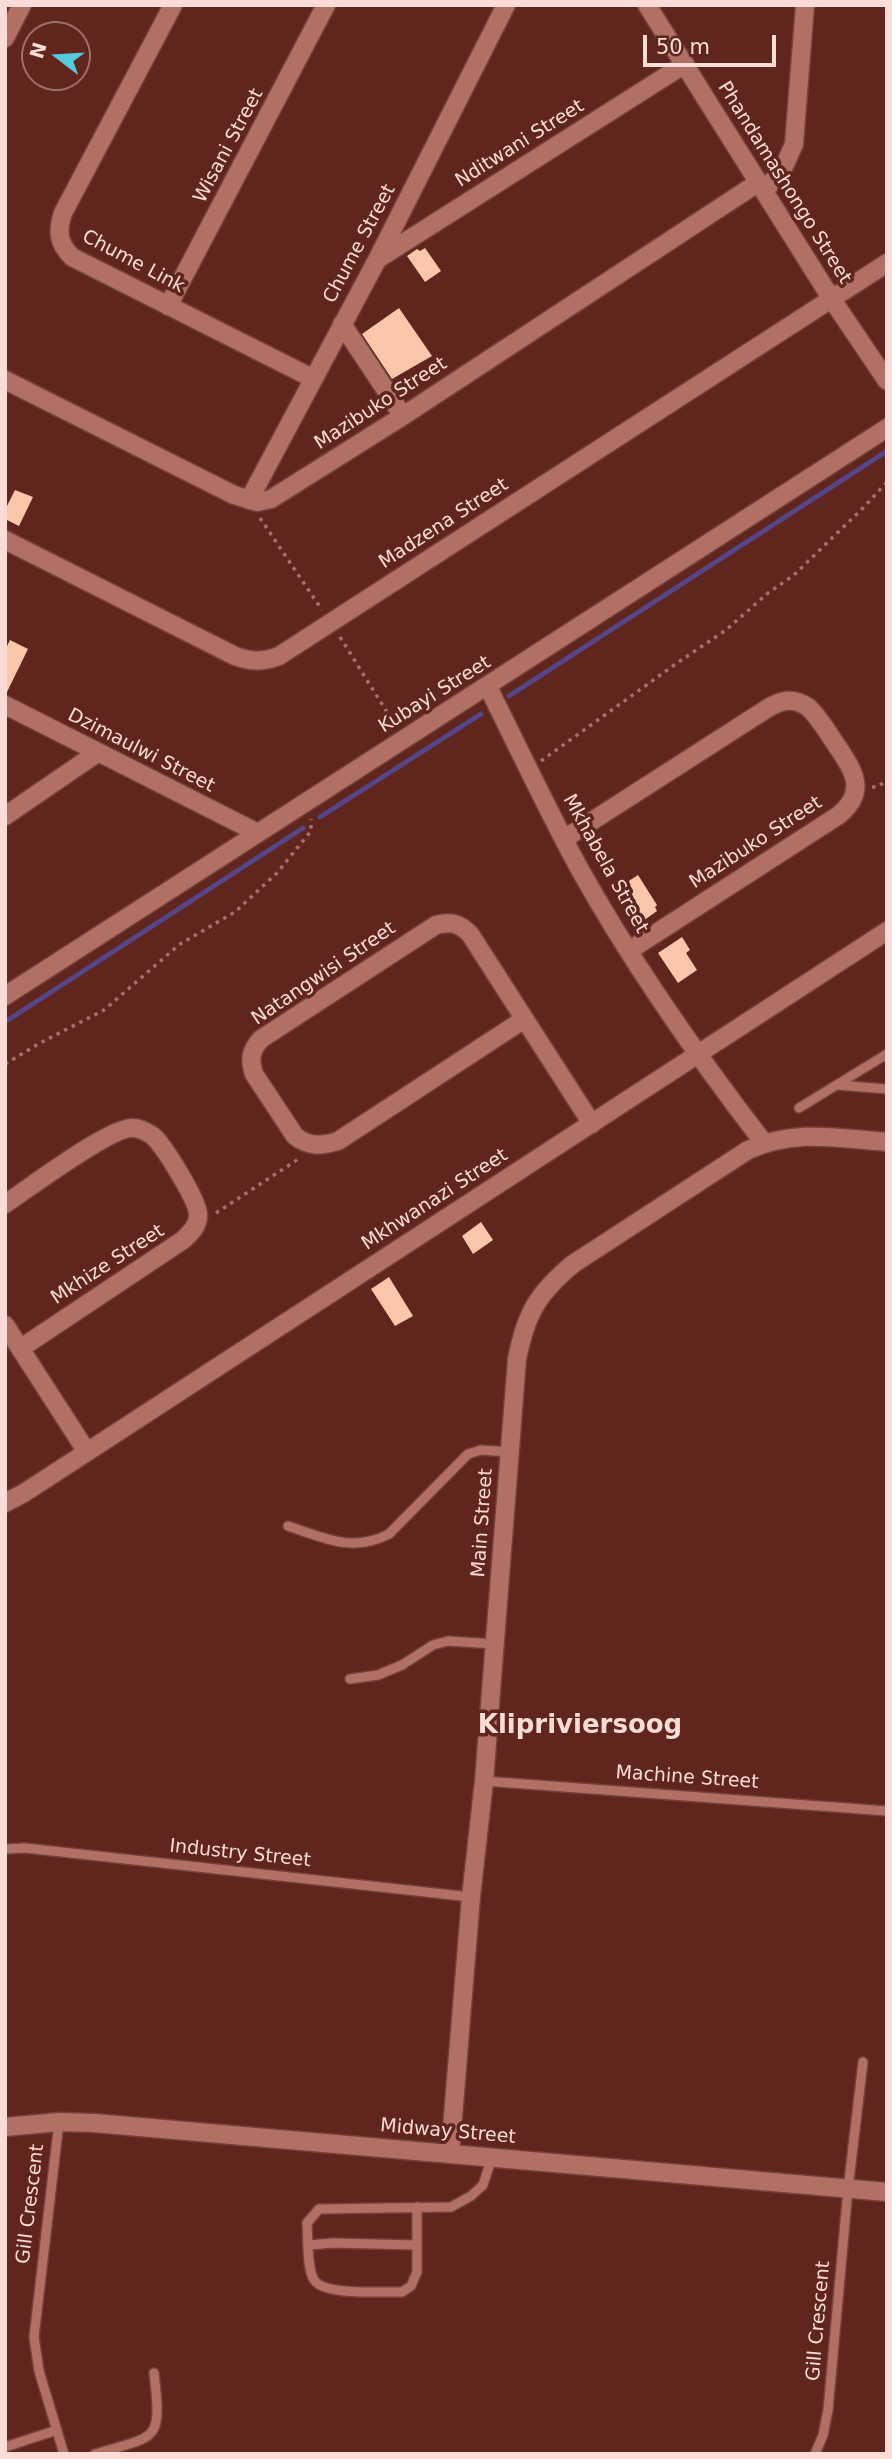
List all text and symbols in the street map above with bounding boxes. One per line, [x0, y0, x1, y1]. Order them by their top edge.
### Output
north arrow [21, 21, 91, 91]
scale bar [647, 21, 780, 65]
text: 50 m [656, 35, 710, 59]
text: N [25, 40, 51, 61]
street label: Phandamashongo Street [712, 78, 856, 288]
street label: Wisani Street [189, 85, 269, 207]
street label: Nditwani Street [452, 95, 588, 193]
street label: Chume Street [319, 181, 401, 307]
street label: Chume Link [78, 226, 188, 298]
street label: Mazibuko Street [311, 353, 451, 455]
street label: Madzena Street [375, 474, 513, 574]
street label: Kubayi Street [375, 652, 495, 738]
street label: Dzimaulwi Street [64, 704, 218, 798]
street label: Mkhabela Street [557, 790, 653, 938]
street label: Mazibuko Street [686, 792, 826, 894]
street label: Natangwisi Street [248, 917, 400, 1031]
street label: Mkhwanazi Street [358, 1144, 512, 1256]
street label: Mkhize Street [47, 1220, 169, 1310]
street label: Main Street [468, 1468, 498, 1578]
district label: Klipriviersoog [478, 1710, 682, 1742]
street label: Machine Street [615, 1762, 759, 1794]
street label: Industry Street [168, 1835, 312, 1873]
street label: Midway Street [379, 2115, 517, 2149]
street label: Gill Crescent [12, 2143, 50, 2265]
street label: Gill Crescent [802, 2260, 836, 2382]

